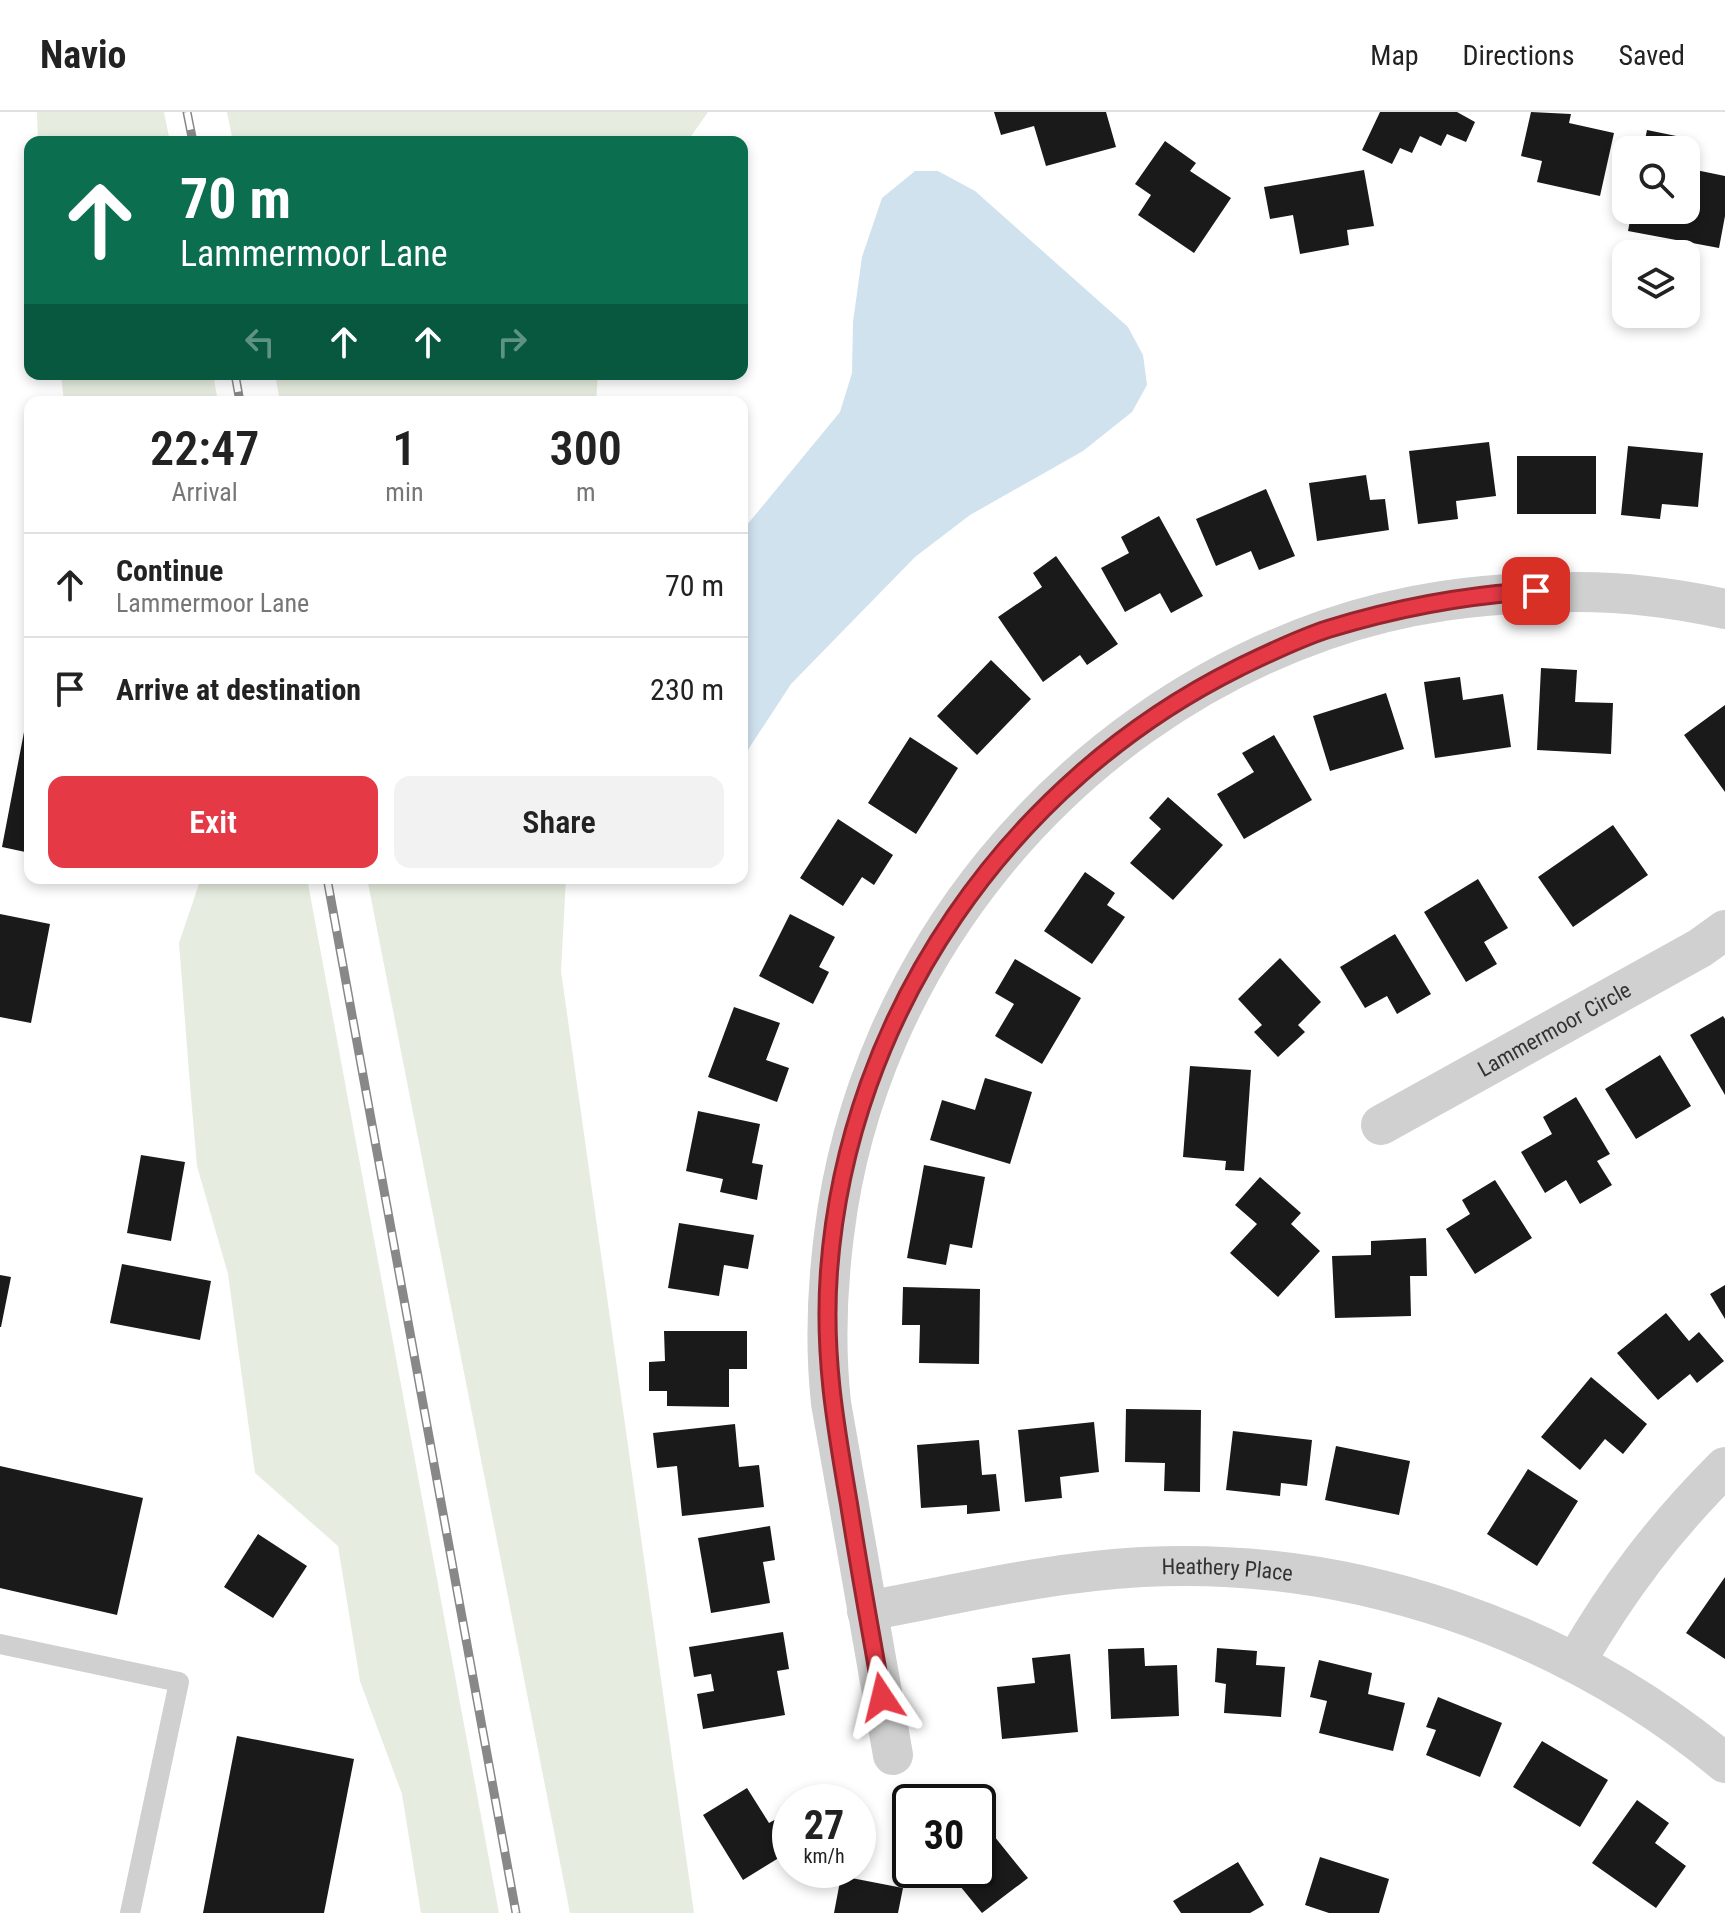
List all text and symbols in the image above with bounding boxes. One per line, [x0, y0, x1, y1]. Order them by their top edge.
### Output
text: Navio [40, 33, 126, 77]
text: Map [1370, 39, 1419, 72]
text: Directions [1463, 39, 1574, 72]
text: Saved [1618, 39, 1685, 72]
map controls [1612, 136, 1700, 328]
button: search [1612, 136, 1700, 224]
text: 70 m [180, 166, 291, 232]
icon: ahead [48, 168, 152, 272]
text: Lammermoor Lane [180, 233, 448, 275]
button: layers [1612, 240, 1700, 328]
icon: left [238, 320, 282, 364]
icon: ahead [322, 320, 366, 364]
icon: ahead [406, 320, 450, 364]
icon: right [490, 320, 534, 364]
text: 22:47 [150, 420, 259, 477]
text: 1 [392, 420, 416, 477]
text: 300 [550, 420, 622, 477]
text: Arrival [172, 477, 238, 507]
text: min [385, 477, 423, 507]
text: m [576, 477, 596, 507]
text: Continue [116, 553, 223, 588]
pin [1502, 557, 1570, 625]
icon: ahead [48, 563, 92, 607]
text: 70 m [665, 568, 724, 603]
icon: arrive [1514, 569, 1558, 613]
text: Lammermoor Lane [116, 588, 309, 618]
icon: arrive [48, 667, 92, 711]
text: Arrive at destination [116, 672, 361, 707]
text: 230 m [650, 672, 724, 707]
button: Exit [48, 776, 378, 868]
button: Share [394, 776, 724, 868]
street label: Lammermoor Circle [1473, 976, 1635, 1081]
street label: Heathery Place [1161, 1553, 1294, 1586]
position arrow [840, 1655, 924, 1739]
speed limit sign: 30 [892, 1784, 996, 1888]
text: 27 [804, 1802, 844, 1849]
text: km/h [803, 1844, 845, 1868]

